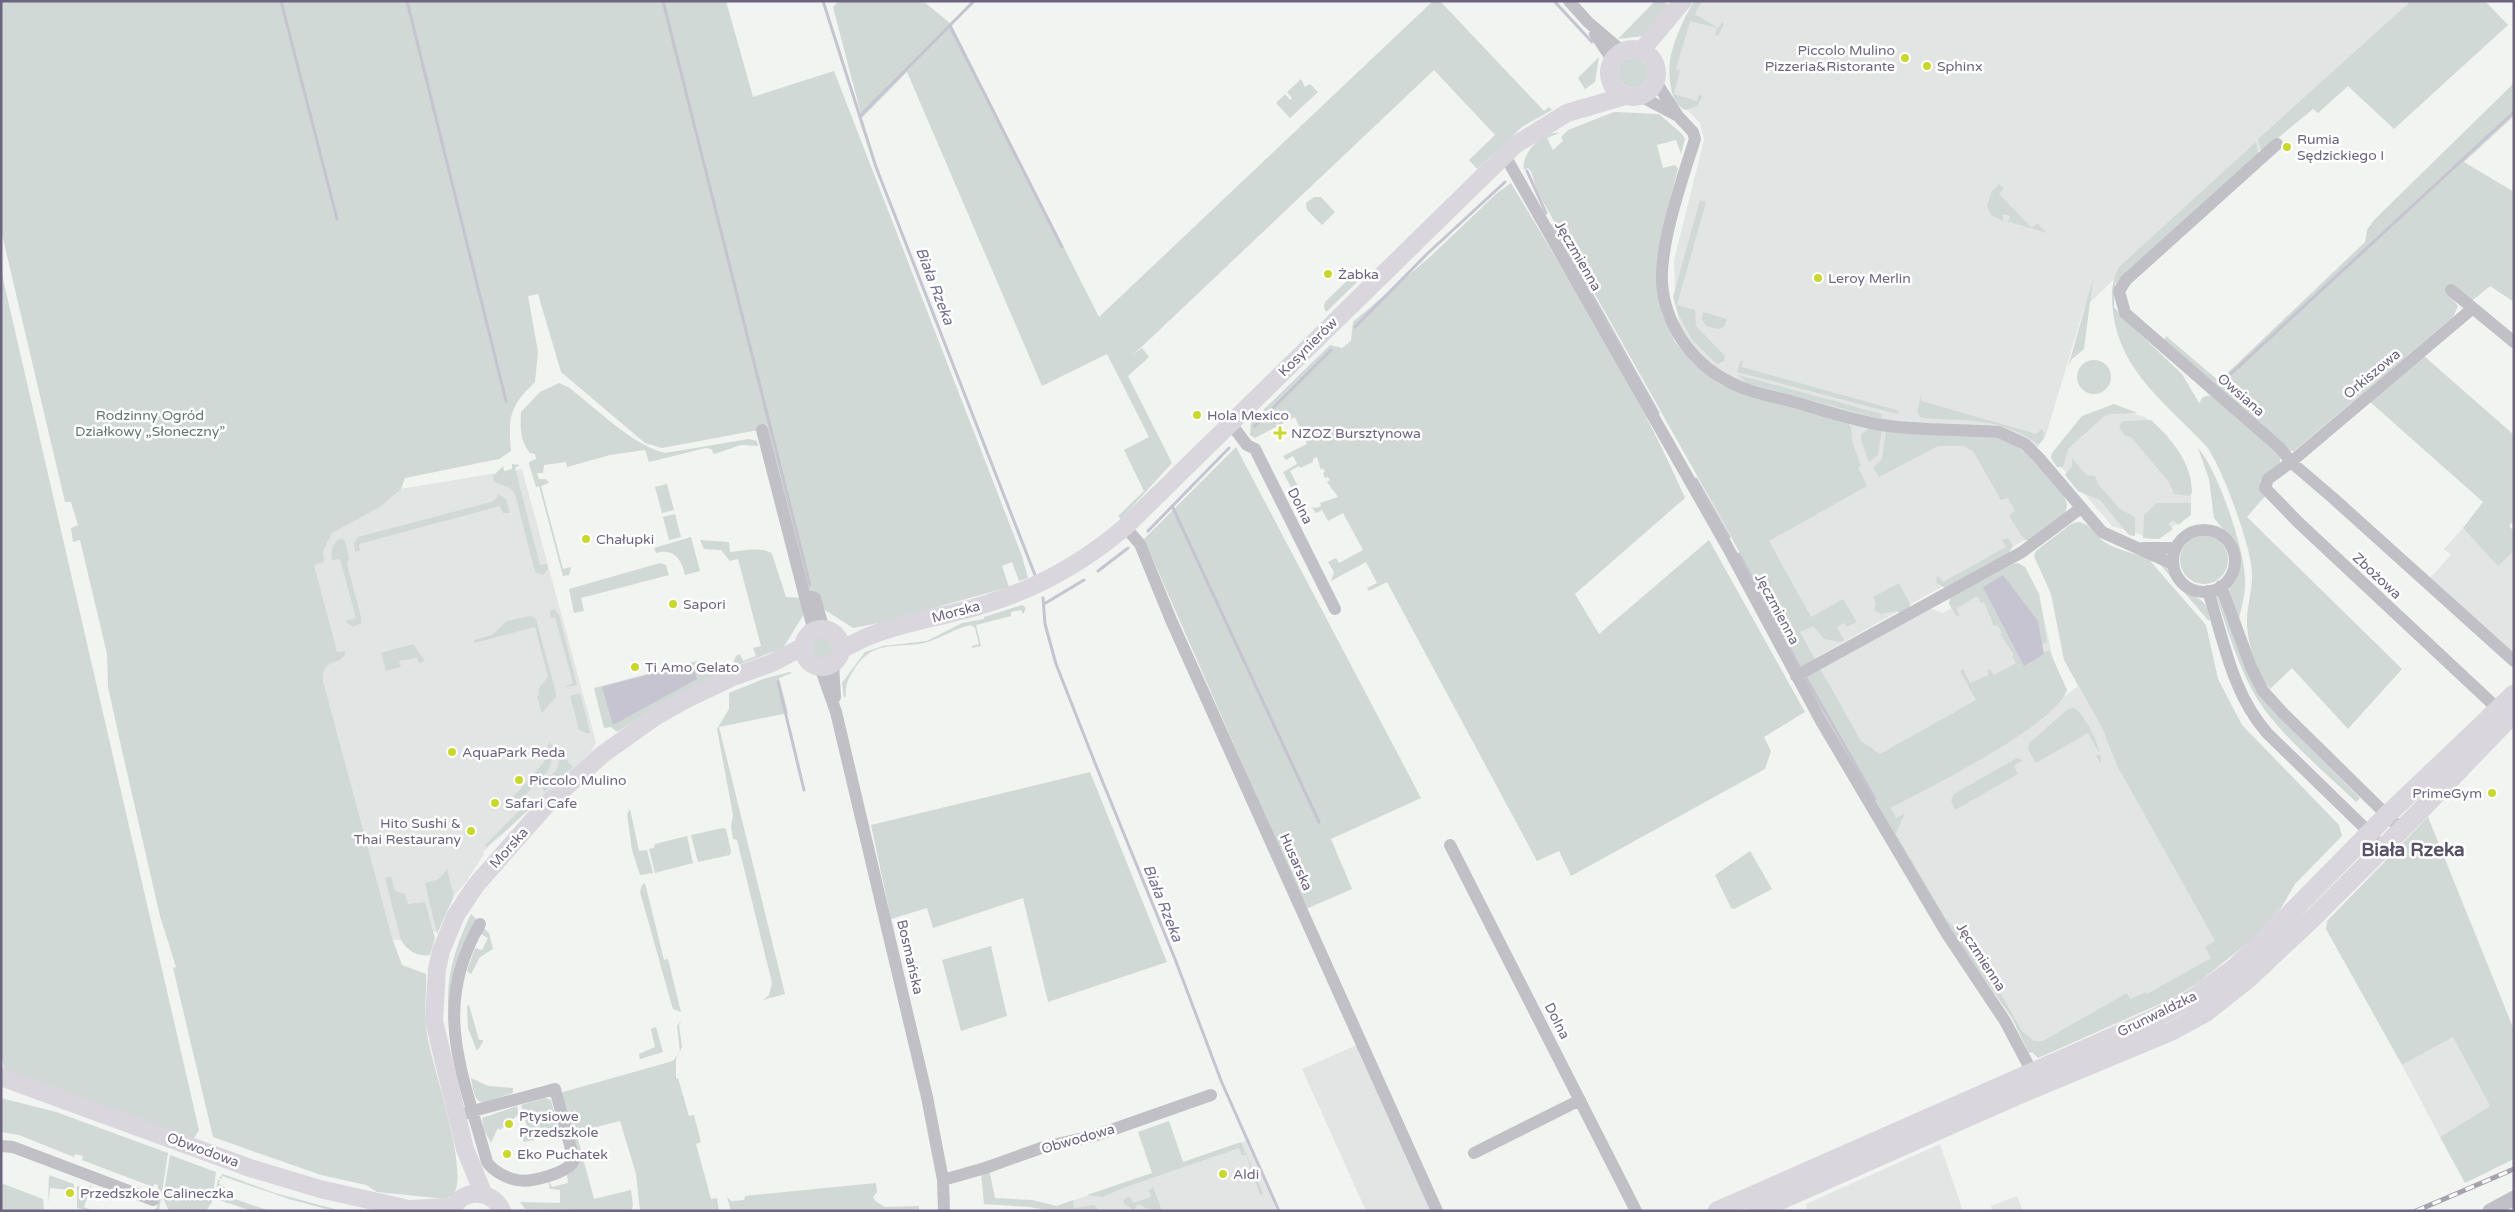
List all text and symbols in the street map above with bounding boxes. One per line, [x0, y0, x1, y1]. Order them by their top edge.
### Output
place label: Piccolo Mulino Pizzeria&Ristorante [1765, 42, 1895, 75]
marker: Piccolo Mulino Pizzeria&Ristorante [1899, 52, 1911, 64]
place label: Sphinx [1937, 58, 1982, 75]
marker: Sphinx [1921, 60, 1933, 72]
place label: Rumia Sędzickiego I [2297, 131, 2384, 164]
marker: Rumia Sędzickiego I [2281, 141, 2293, 153]
street label: Jęczmienna [1551, 218, 1605, 294]
water label: Biała Rzeka [912, 245, 958, 328]
place label: Żabka [1338, 266, 1379, 283]
marker: Żabka [1322, 268, 1334, 280]
place label: Leroy Merlin [1828, 270, 1911, 287]
marker: Leroy Merlin [1812, 272, 1824, 284]
street label: Kosynierów [1275, 314, 1341, 380]
street label: Orkiszowa [2340, 345, 2404, 403]
street label: Owsiana [2214, 370, 2268, 420]
park label: Rodzinny Ogród Działkowy „Słoneczny” [75, 407, 225, 440]
place label: Hola Mexico [1207, 407, 1289, 424]
marker: Hola Mexico [1191, 409, 1203, 421]
place label: NZOZ Bursztynowa [1291, 425, 1421, 442]
marker: NZOZ Bursztynowa [1273, 426, 1287, 440]
street label: Dolna [1284, 485, 1316, 527]
place label: Chałupki [596, 531, 654, 548]
marker: Chałupki [580, 533, 592, 545]
street label: Zbożowa [2349, 549, 2405, 603]
street label: Jęczmienna [1751, 571, 1803, 647]
place label: Sapori [683, 596, 726, 613]
street label: Morska [930, 597, 982, 627]
marker: Sapori [667, 598, 679, 610]
place label: Ti Amo Gelato [645, 659, 739, 676]
marker: Ti Amo Gelato [629, 661, 641, 673]
place label: AquaPark Reda [462, 744, 565, 761]
marker: AquaPark Reda [446, 746, 458, 758]
place label: Piccolo Mulino [529, 772, 627, 789]
marker: Piccolo Mulino [513, 774, 525, 786]
place label: PrimeGym [2412, 785, 2482, 802]
marker: PrimeGym [2486, 787, 2498, 799]
place label: Safari Cafe [505, 795, 577, 812]
marker: Safari Cafe [489, 797, 501, 809]
place label: Hito Sushi & Thai Restaurany [354, 815, 461, 848]
street label: Morska [486, 824, 532, 872]
marker: Hito Sushi & Thai Restaurany [465, 825, 477, 837]
street label: Husarska [1276, 831, 1316, 893]
district label: Biała Rzeka [2361, 839, 2465, 861]
water label: Biała Rzeka [1139, 862, 1187, 945]
street label: Bosmańska [893, 918, 927, 996]
street label: Jęczmienna [1953, 920, 2009, 994]
street label: Grunwaldzka [2114, 987, 2200, 1041]
street label: Dolna [1541, 1000, 1573, 1042]
place label: Ptysiowe Przedszkole [519, 1108, 599, 1141]
marker: Ptysiowe Przedszkole [503, 1118, 515, 1130]
street label: Obwodowa [1039, 1120, 1117, 1158]
street label: Obwodowa [165, 1129, 241, 1171]
place label: Eko Puchatek [517, 1146, 608, 1163]
marker: Eko Puchatek [501, 1148, 513, 1160]
place label: Aldi [1233, 1166, 1259, 1183]
marker: Aldi [1217, 1168, 1229, 1180]
place label: Przedszkole Calineczka [80, 1185, 234, 1202]
marker: Przedszkole Calineczka [64, 1187, 76, 1199]

